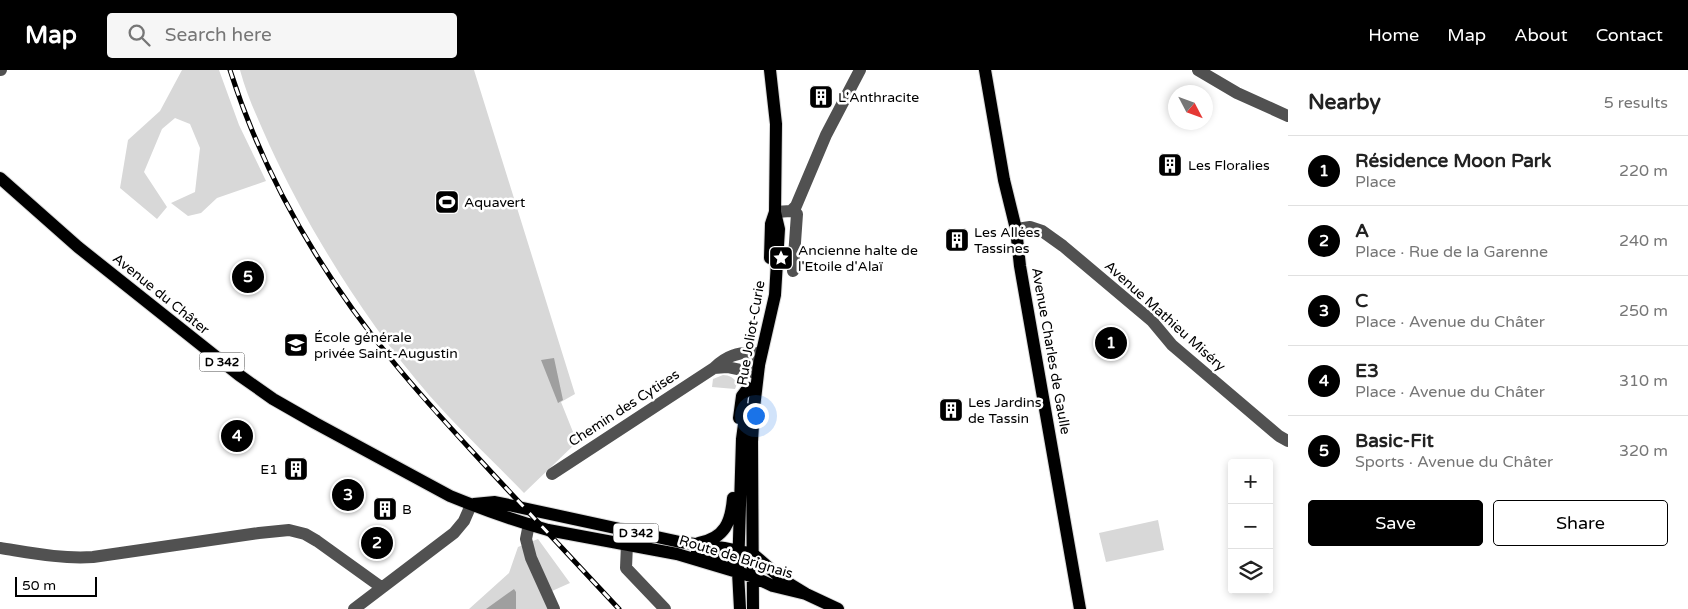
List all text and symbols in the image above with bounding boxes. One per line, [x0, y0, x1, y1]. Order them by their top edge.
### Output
search box [107, 13, 457, 58]
text: Map [25, 21, 77, 50]
icon: search [125, 21, 153, 49]
text: Search here [165, 24, 272, 46]
text: Home [1368, 24, 1419, 46]
text: Map [1447, 24, 1486, 46]
text: About [1514, 24, 1568, 46]
text: Contact [1596, 24, 1663, 46]
building icon: L'Anthracite [808, 84, 834, 110]
north arrow [1168, 85, 1213, 130]
place label: L'Anthracite [838, 89, 919, 106]
text: Nearby [1308, 90, 1381, 115]
text: 5 results [1604, 93, 1668, 113]
text: Résidence Moon Park [1355, 150, 1551, 172]
building icon: Les Floralies [1157, 152, 1183, 178]
place label: Les Floralies [1188, 157, 1270, 174]
text: 1 [1319, 161, 1329, 181]
text: 220 m [1619, 161, 1668, 181]
text: Place [1355, 172, 1396, 192]
sports icon: Aquavert [434, 189, 460, 215]
place label: Aquavert [464, 194, 526, 211]
text: A [1355, 220, 1369, 242]
place label: Les Allées Tassines [974, 224, 1041, 257]
building icon: Les Allées Tassines [944, 227, 970, 253]
text: 2 [1319, 231, 1329, 251]
text: 240 m [1619, 231, 1668, 251]
place label: Ancienne halte de l'Etoile d'Alaï [798, 242, 918, 275]
text: Place · Rue de la Garenne [1355, 242, 1548, 262]
place icon: Ancienne halte de l'Etoile d'Alaï [768, 245, 794, 271]
street label: Avenue du Châter [109, 250, 213, 339]
street label: Avenue Mathieu Miséry [1101, 257, 1229, 375]
pin: 5 [232, 258, 264, 296]
street label: Avenue Charles de Gaulle [1028, 266, 1074, 436]
street label: Rue Joliot-Curie [733, 279, 769, 387]
text: C [1355, 290, 1368, 312]
text: 3 [1319, 301, 1329, 321]
text: 250 m [1619, 301, 1668, 321]
text: Place · Avenue du Châter [1355, 312, 1545, 332]
pin: 1 [1095, 324, 1127, 362]
place label: École générale privée Saint-Augustin [314, 329, 458, 362]
school or university icon: École générale privée Saint-Augustin [283, 332, 309, 358]
road number: D 342 [200, 352, 244, 372]
text: E3 [1355, 360, 1379, 382]
street label: Chemin des Cytises [565, 366, 683, 450]
text: 4 [1319, 371, 1329, 391]
text: 310 m [1619, 371, 1668, 391]
text: Place · Avenue du Châter [1355, 382, 1545, 402]
place label: Les Jardins de Tassin [968, 394, 1042, 427]
building icon: Les Jardins de Tassin [938, 397, 964, 423]
your location [743, 403, 769, 429]
pin: 4 [221, 417, 253, 455]
text: Basic-Fit [1355, 430, 1434, 452]
text: 5 [1319, 441, 1329, 461]
text: 320 m [1619, 441, 1668, 461]
text: Sports · Avenue du Châter [1355, 452, 1553, 472]
building icon: E1 [283, 456, 309, 482]
map controls [1228, 459, 1273, 594]
button: + [1228, 459, 1273, 504]
place label: E1 [260, 461, 278, 478]
pin: 3 [332, 476, 364, 514]
building icon: B [372, 496, 398, 522]
button: Save [1308, 500, 1483, 546]
button: Share [1493, 500, 1668, 546]
place label: B [402, 501, 412, 518]
button: − [1228, 504, 1273, 549]
road number: D 342 [614, 523, 658, 542]
pin: 2 [361, 524, 393, 562]
street label: Route de Brignais [677, 532, 795, 582]
button: layers [1228, 549, 1273, 594]
scale bar [15, 574, 98, 597]
text: 50 m [22, 577, 56, 594]

